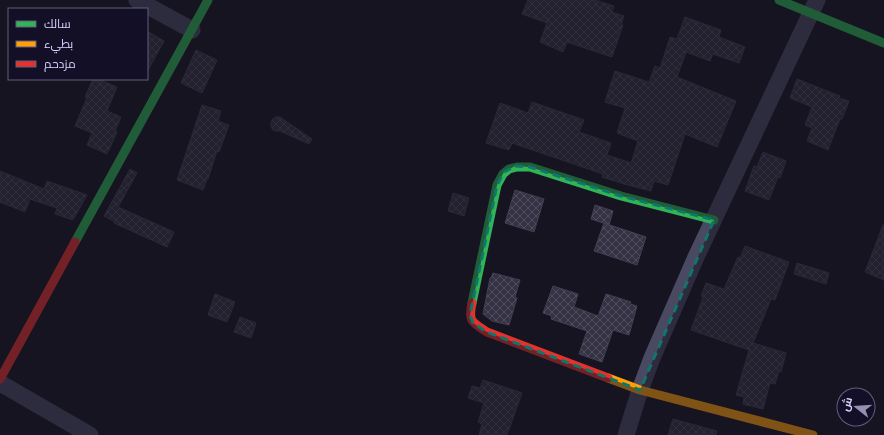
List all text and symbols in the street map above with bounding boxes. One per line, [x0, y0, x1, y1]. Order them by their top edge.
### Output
legend [8, 8, 148, 80]
text: سالك [44, 17, 71, 31]
text: بطيء [44, 37, 73, 54]
text: مزدحم [44, 57, 76, 72]
north arrow [836, 387, 876, 427]
text: ش [839, 396, 855, 413]

